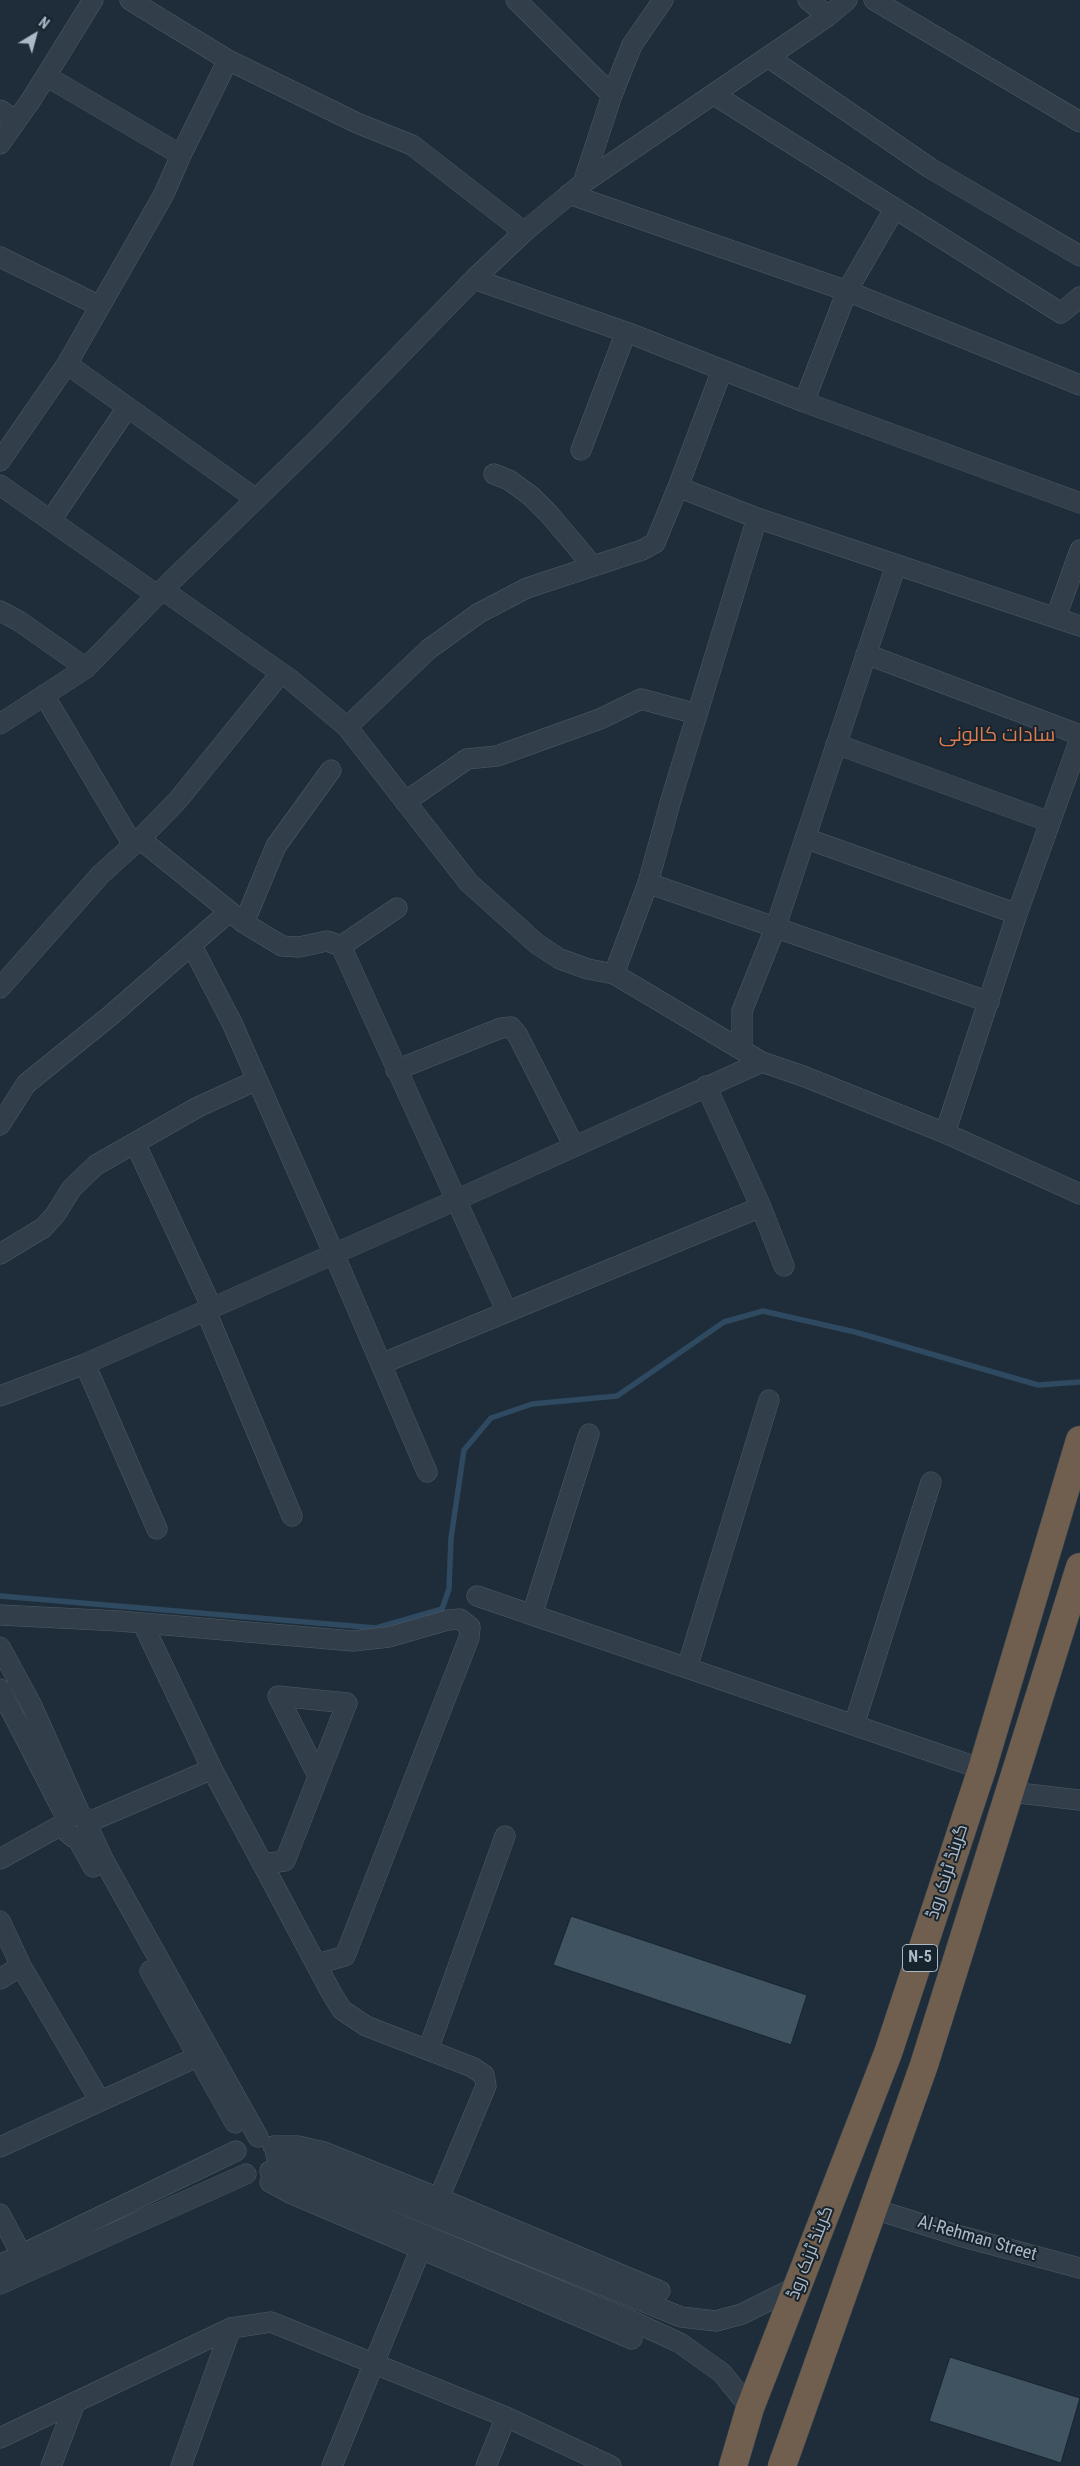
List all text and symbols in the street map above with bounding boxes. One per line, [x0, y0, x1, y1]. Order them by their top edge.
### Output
north arrow [10, 10, 60, 60]
text: N [36, 14, 52, 32]
district label: سادات کالونی [939, 724, 1055, 748]
street label: گرینڈ ٹرنک روڈ [923, 1822, 973, 1922]
road number: N-5 [902, 1945, 938, 1972]
street label: گرینڈ ٹرنک روڈ [783, 2203, 839, 2303]
street label: Al-Rehman Street [915, 2212, 1039, 2266]

